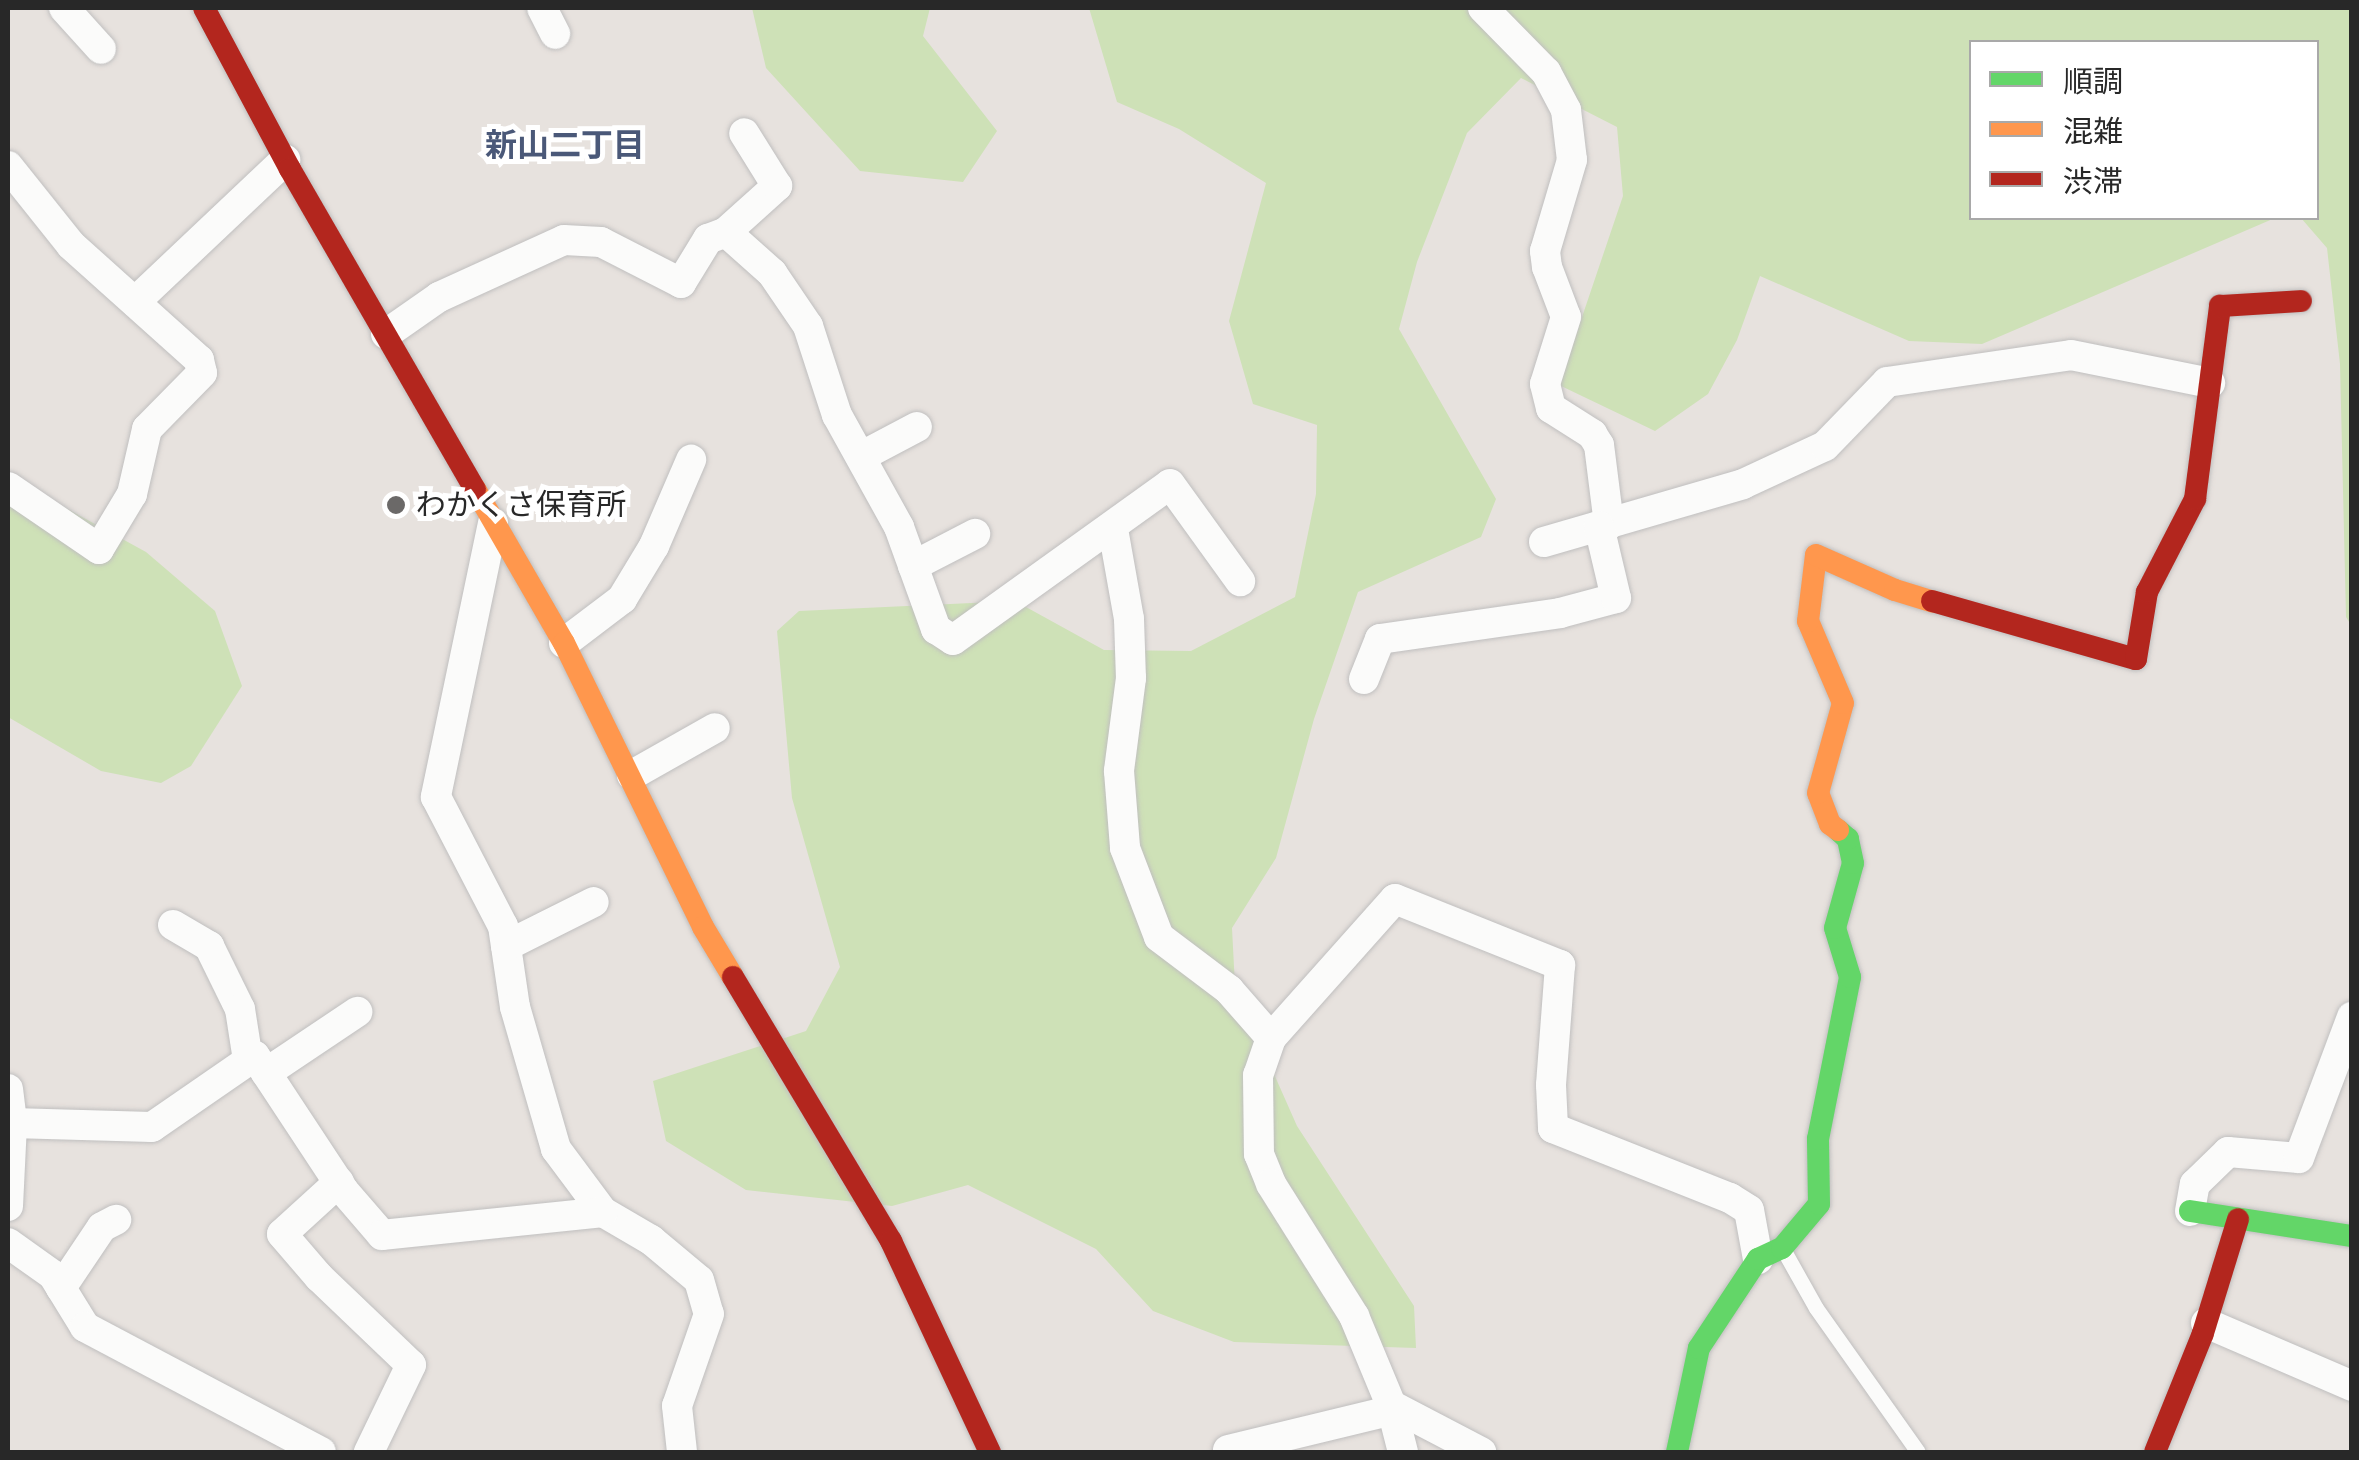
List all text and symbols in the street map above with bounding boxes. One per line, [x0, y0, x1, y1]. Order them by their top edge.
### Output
legend [1969, 40, 2319, 220]
text: 順調 [2063, 62, 2123, 101]
text: 混雑 [2063, 112, 2123, 151]
district label: 新山二丁目 [485, 126, 645, 164]
text: 渋滞 [2063, 162, 2123, 201]
place label: わかくさ保育所 [416, 487, 626, 523]
marker: わかくさ保育所 [385, 494, 407, 516]

